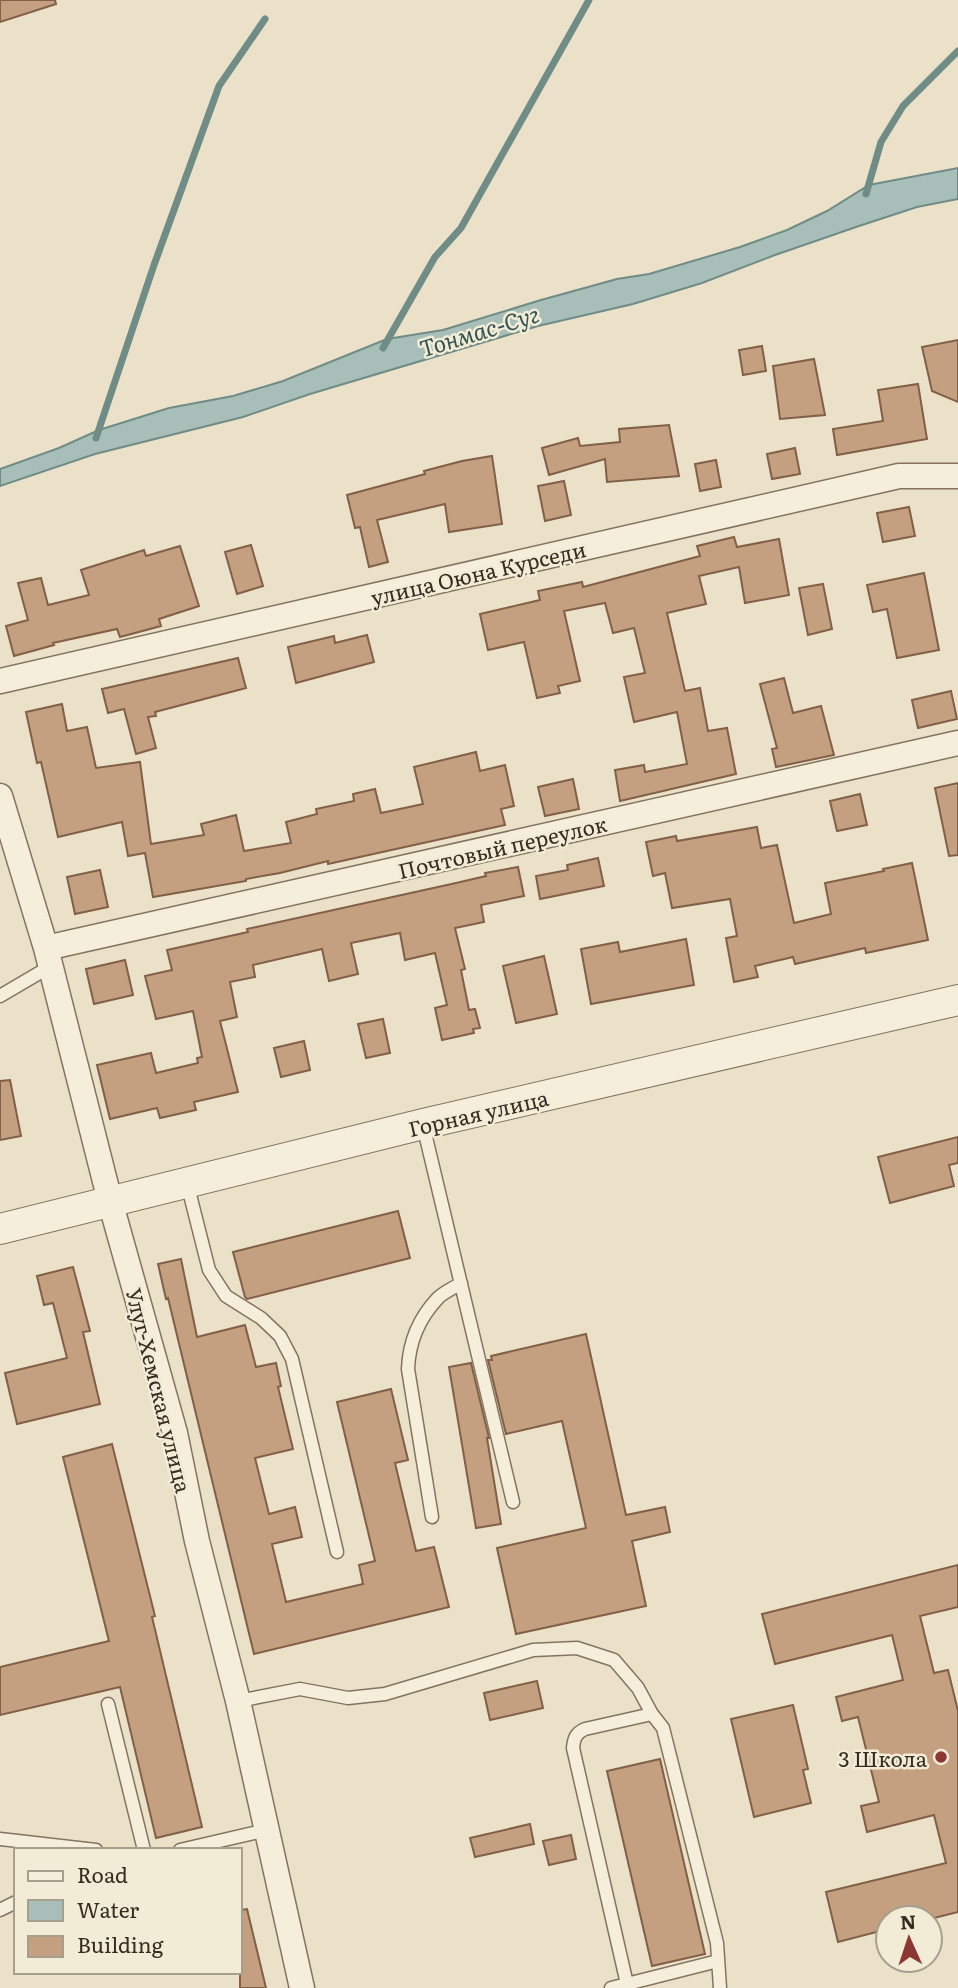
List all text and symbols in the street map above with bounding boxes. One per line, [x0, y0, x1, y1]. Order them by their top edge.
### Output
water label: Тонмас-Суг [415, 296, 543, 364]
street label: улица Оюна Курседи [367, 532, 589, 612]
street label: Почтовый переулок [395, 807, 610, 885]
street label: Горная улица [405, 1081, 552, 1143]
street label: Улуг-Хемская улица [120, 1284, 201, 1496]
place label: 3 Школа [838, 1742, 928, 1773]
marker: 3 Школа [933, 1749, 949, 1765]
legend [14, 1848, 242, 1974]
text: Road [77, 1858, 128, 1889]
text: Water [77, 1893, 139, 1924]
north arrow [874, 1904, 944, 1974]
text: N [899, 1907, 917, 1935]
text: Building [77, 1928, 164, 1959]

